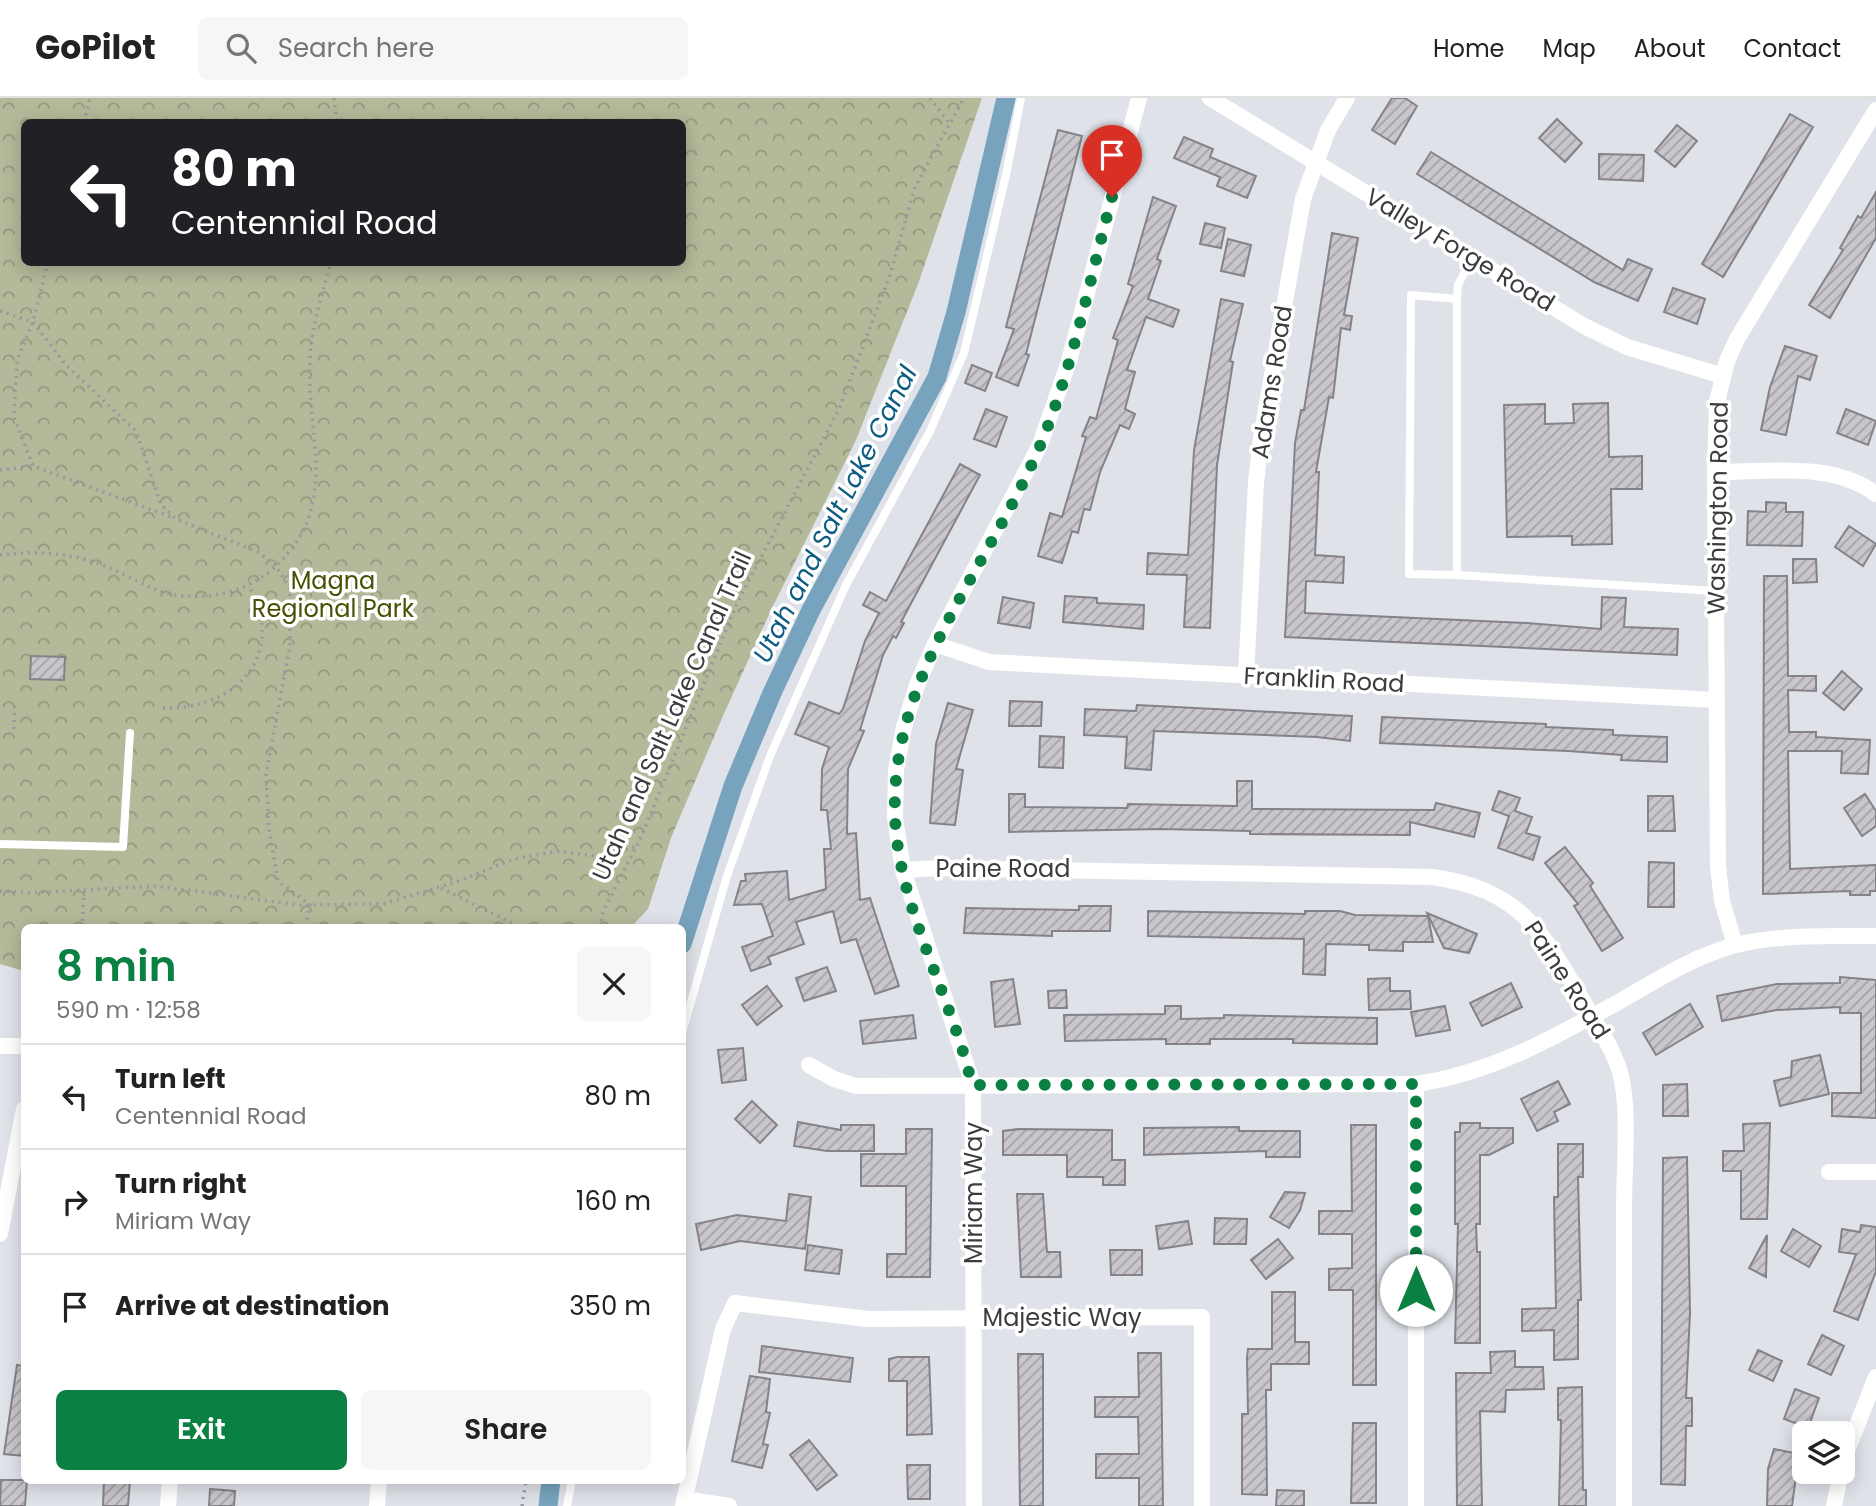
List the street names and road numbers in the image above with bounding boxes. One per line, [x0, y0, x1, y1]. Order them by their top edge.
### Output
street label: Valley Forge Road [1359, 180, 1561, 319]
street label: Adams Road [1243, 303, 1300, 461]
street label: Washington Road [1699, 401, 1736, 615]
street label: Utah and Salt Lake Canal Trail [584, 546, 759, 886]
street label: Franklin Road [1243, 659, 1405, 700]
street label: Paine Road [935, 852, 1071, 885]
street label: Paine Road [1517, 914, 1618, 1045]
street label: Miriam Way [957, 1122, 990, 1264]
street label: Majestic Way [982, 1301, 1142, 1334]

